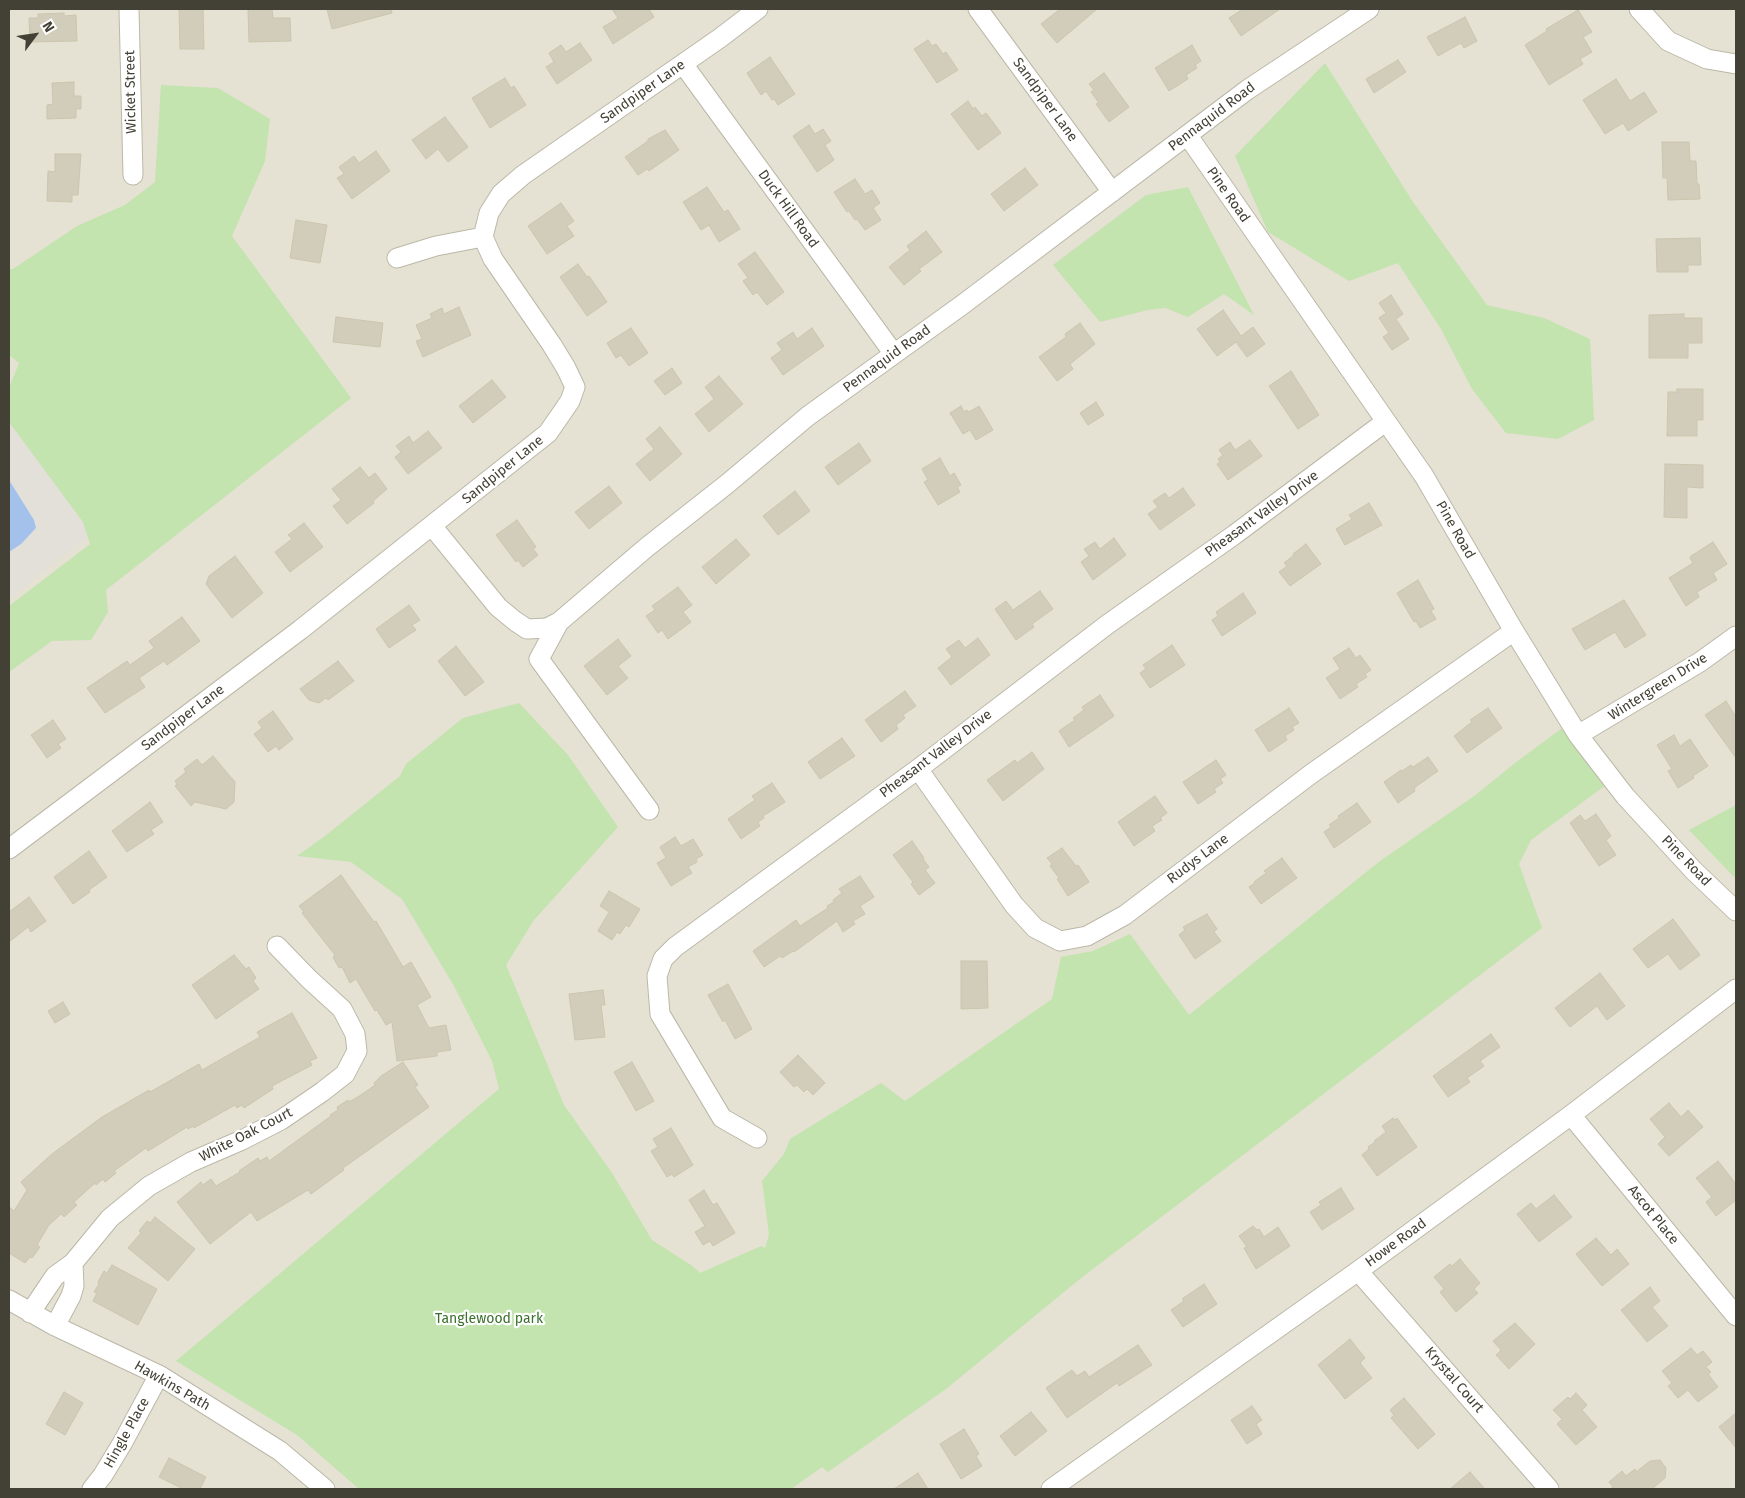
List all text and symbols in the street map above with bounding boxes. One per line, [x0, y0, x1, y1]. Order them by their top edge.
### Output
north arrow [10, 10, 60, 60]
text: N [39, 19, 58, 35]
street label: Wicket Street [122, 50, 140, 134]
street label: Sandpiper Lane [1009, 55, 1081, 145]
street label: Sandpiper Lane [597, 57, 689, 127]
street label: Pennaquid Road [1165, 79, 1259, 155]
street label: Pine Road [1203, 164, 1253, 226]
street label: Duck Hill Road [754, 167, 822, 251]
street label: Pennaquid Road [840, 322, 934, 396]
street label: Sandpiper Lane [459, 432, 547, 508]
street label: Pheasant Valley Drive [1202, 467, 1322, 561]
street label: Pine Road [1432, 498, 1478, 562]
street label: Wintergreen Drive [1605, 650, 1711, 724]
street label: Sandpiper Lane [138, 681, 228, 755]
street label: Pheasant Valley Drive [877, 706, 995, 802]
street label: Rudys Lane [1164, 831, 1232, 887]
street label: Pine Road [1658, 832, 1714, 890]
street label: White Oak Court [197, 1104, 295, 1166]
street label: Ascot Place [1624, 1182, 1682, 1248]
street label: Howe Road [1362, 1215, 1430, 1271]
park label: Tanglewood park [435, 1311, 543, 1327]
street label: Krystal Court [1421, 1344, 1487, 1416]
street label: Hawkins Path [131, 1357, 213, 1415]
street label: Hingle Place [101, 1395, 153, 1471]

